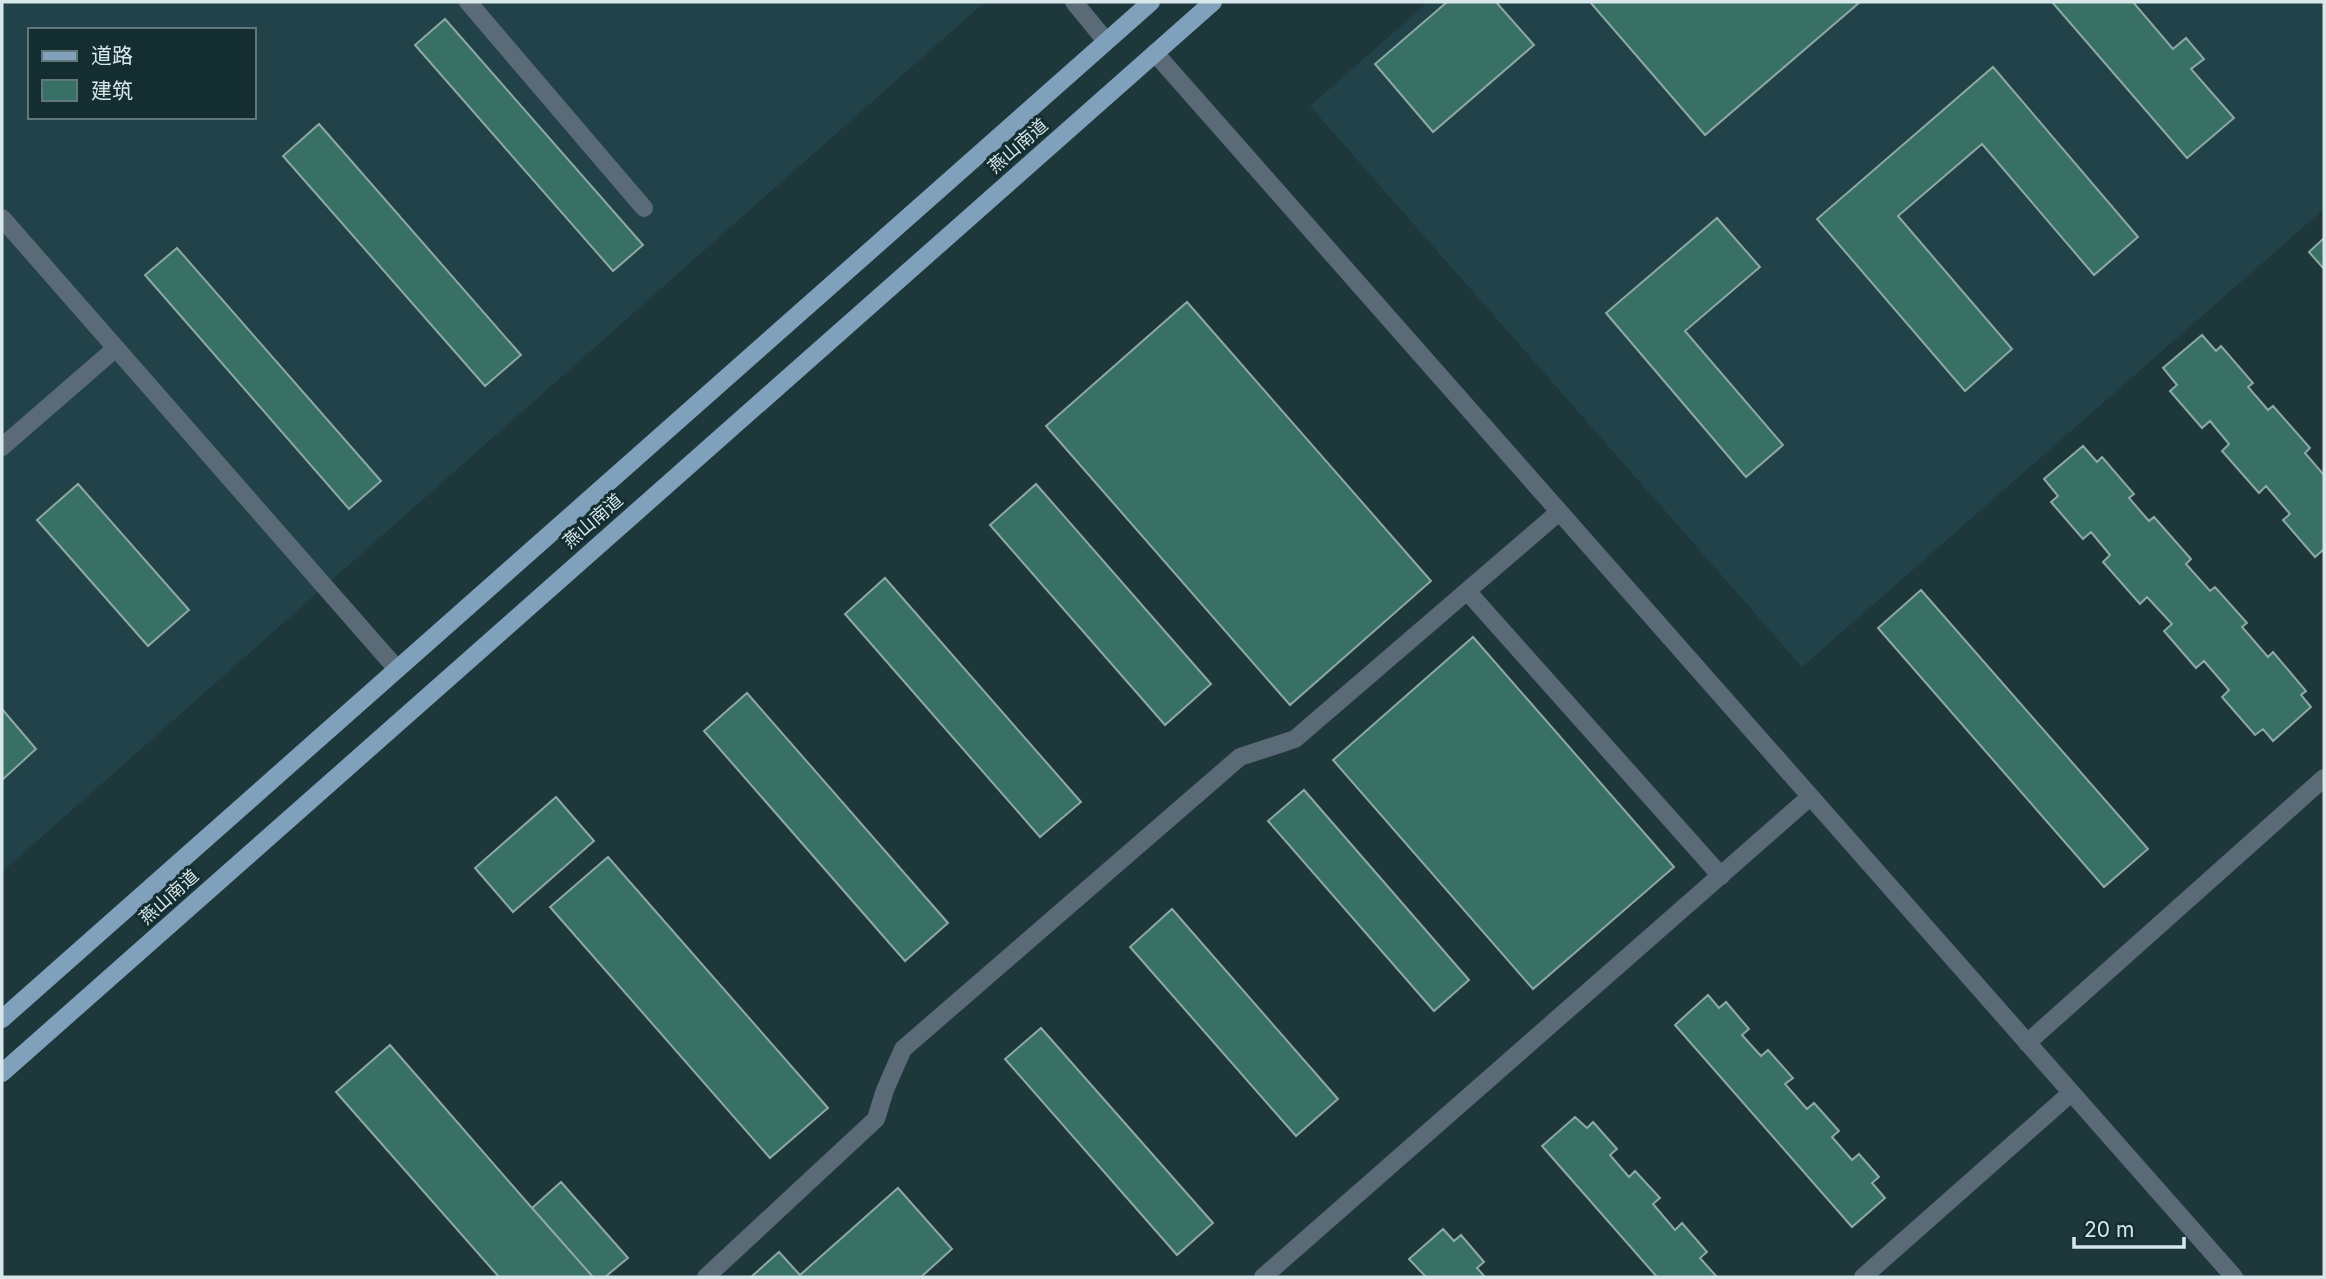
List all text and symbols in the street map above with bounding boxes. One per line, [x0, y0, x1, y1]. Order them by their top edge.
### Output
legend [28, 28, 256, 119]
text: 道路 [91, 43, 133, 68]
text: 建筑 [91, 78, 133, 103]
street label: 燕山南道 [984, 114, 1052, 177]
street label: 燕山南道 [559, 489, 627, 552]
street label: 燕山南道 [135, 865, 202, 929]
scale bar [2074, 1206, 2184, 1250]
text: 20 m [2084, 1217, 2134, 1242]

